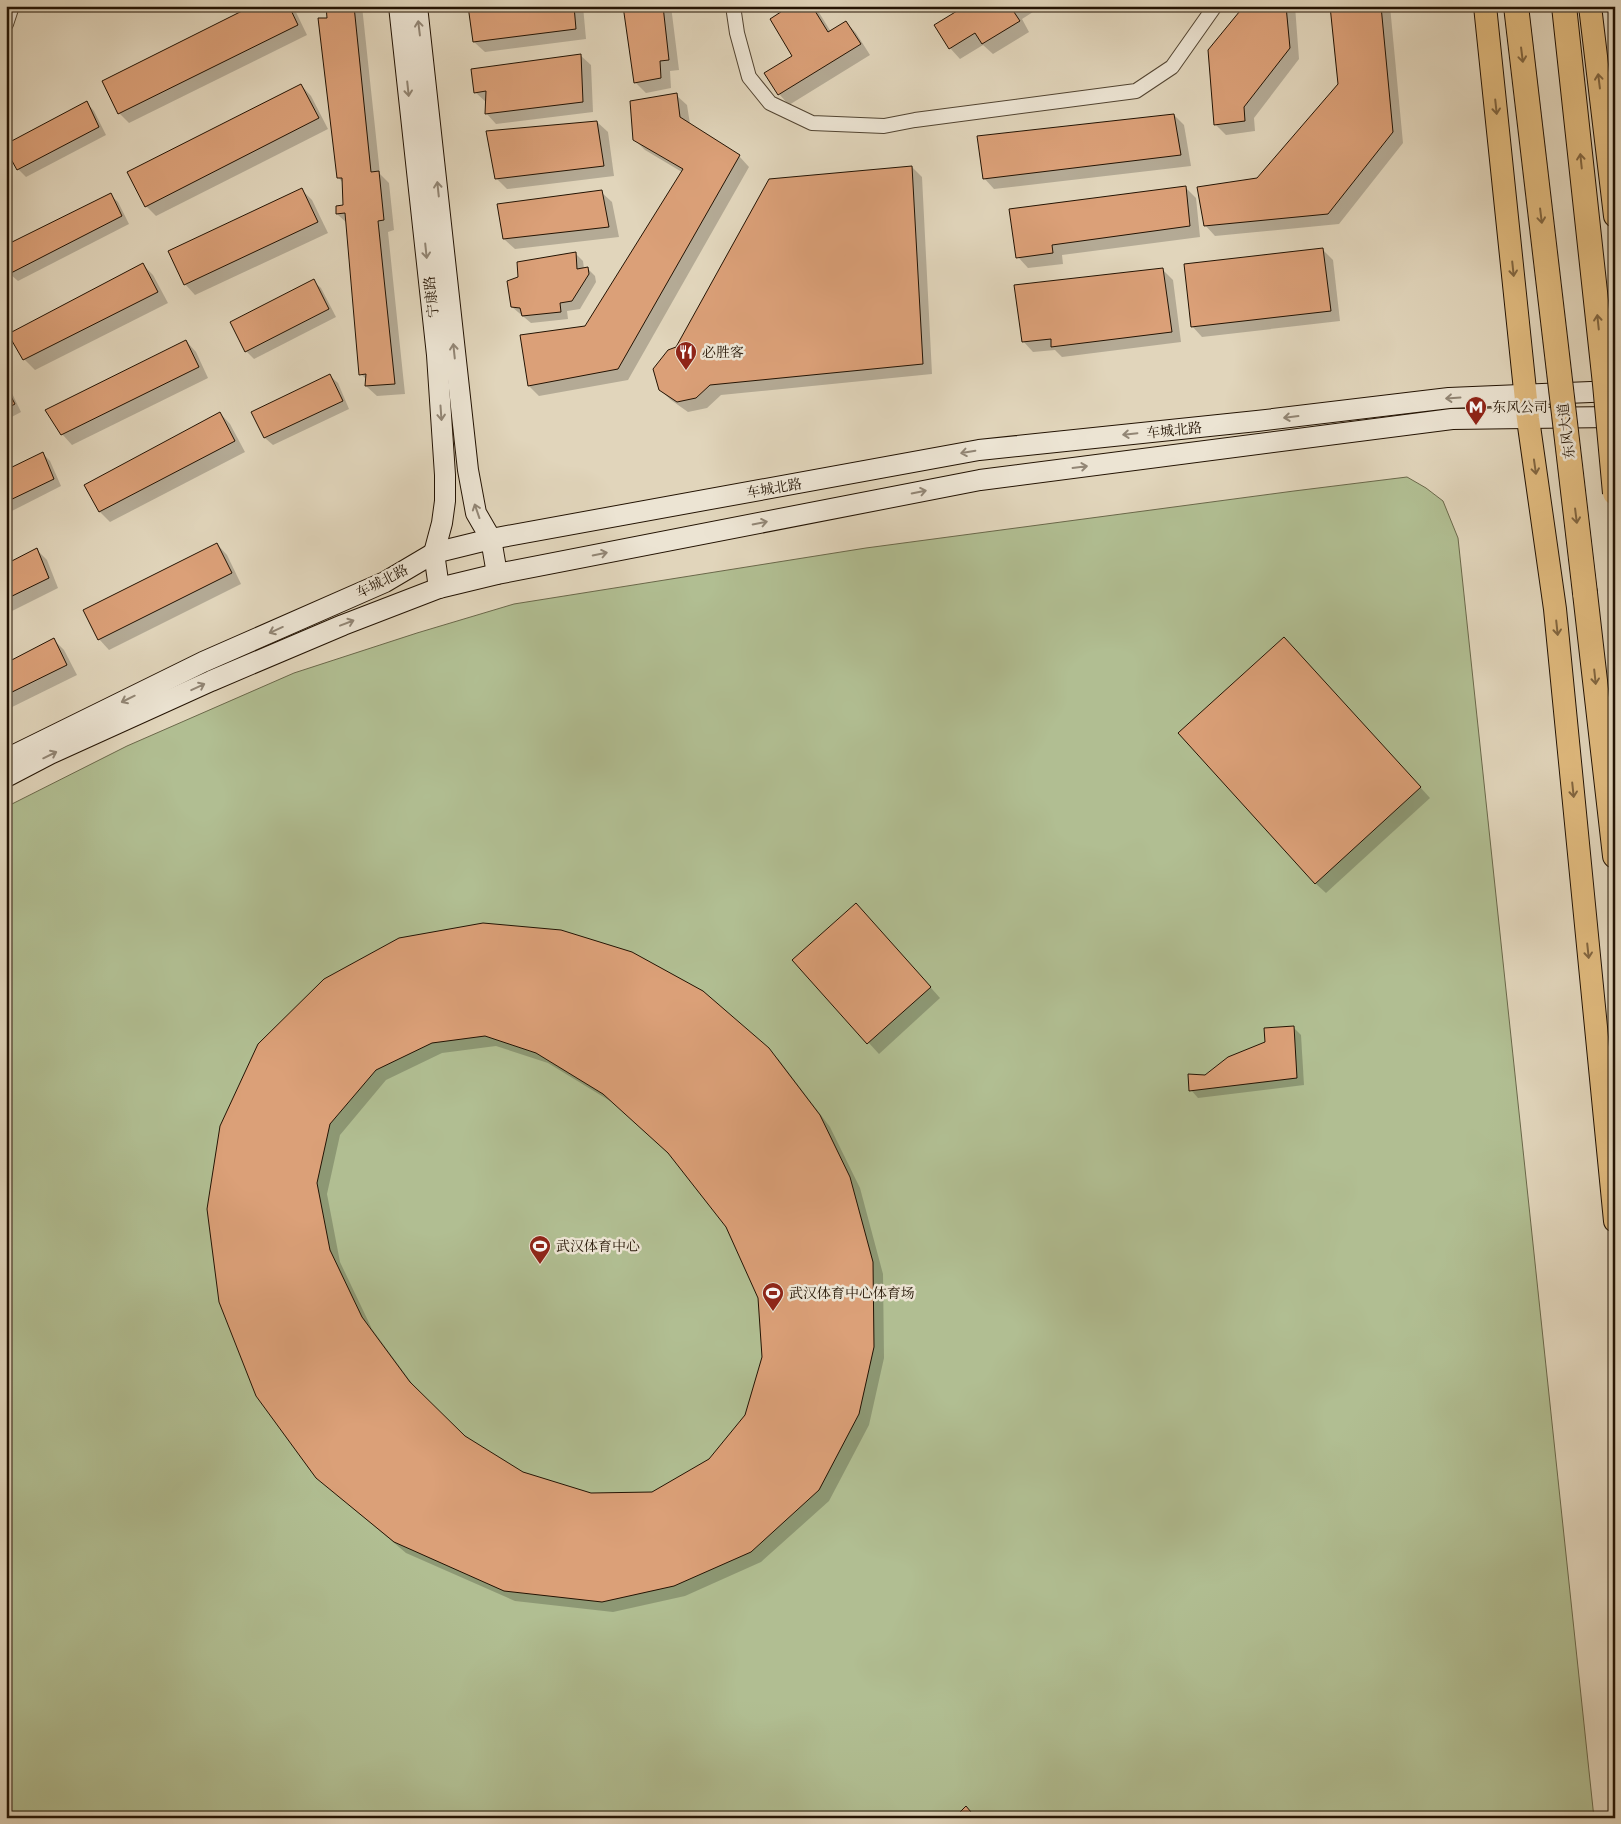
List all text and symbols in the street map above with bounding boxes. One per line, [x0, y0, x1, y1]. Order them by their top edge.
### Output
one-way arrow [414, 20, 424, 36]
one-way arrow [1517, 46, 1527, 62]
one-way arrow [1594, 73, 1604, 89]
one-way arrow [403, 81, 413, 97]
one-way arrow [1491, 99, 1501, 115]
one-way arrow [1576, 153, 1586, 169]
one-way arrow [433, 182, 442, 198]
one-way arrow [1536, 208, 1546, 224]
one-way arrow [421, 243, 431, 259]
one-way arrow [1508, 260, 1518, 276]
street label: 宁康路 [420, 275, 443, 319]
one-way arrow [1593, 315, 1603, 331]
restaurant icon: 必胜客 [674, 340, 698, 371]
one-way arrow [449, 343, 459, 359]
place label: 必胜客 [702, 343, 744, 362]
one-way arrow [1445, 393, 1461, 402]
metro station icon: 东风公司 [1464, 395, 1488, 426]
place label: 东风公司 [1492, 398, 1548, 417]
street label: 东风大道 [1554, 402, 1579, 460]
one-way arrow [437, 404, 446, 420]
one-way arrow [1283, 412, 1299, 422]
street label: 车城北路 [1145, 418, 1203, 443]
one-way arrow [1122, 429, 1138, 439]
one-way arrow [961, 448, 977, 458]
one-way arrow [1530, 458, 1540, 474]
one-way arrow [1072, 462, 1088, 472]
street label: 车城北路 [745, 474, 803, 503]
one-way arrow [911, 487, 927, 496]
one-way arrow [472, 504, 482, 520]
one-way arrow [1571, 508, 1581, 524]
one-way arrow [752, 518, 768, 527]
one-way arrow [592, 549, 608, 558]
street label: 车城北路 [353, 560, 411, 603]
one-way arrow [339, 618, 354, 627]
one-way arrow [1552, 619, 1562, 635]
one-way arrow [269, 626, 284, 636]
one-way arrow [1590, 668, 1600, 684]
one-way arrow [190, 682, 205, 692]
one-way arrow [121, 694, 136, 704]
one-way arrow [42, 750, 57, 759]
one-way arrow [1568, 781, 1578, 797]
one-way arrow [1584, 943, 1593, 959]
sports icon: 武汉体育中心 [528, 1234, 552, 1265]
place label: 武汉体育中心 [556, 1237, 640, 1256]
sports icon: 武汉体育中心体育场 [761, 1281, 785, 1312]
place label: 武汉体育中心体育场 [789, 1284, 915, 1303]

